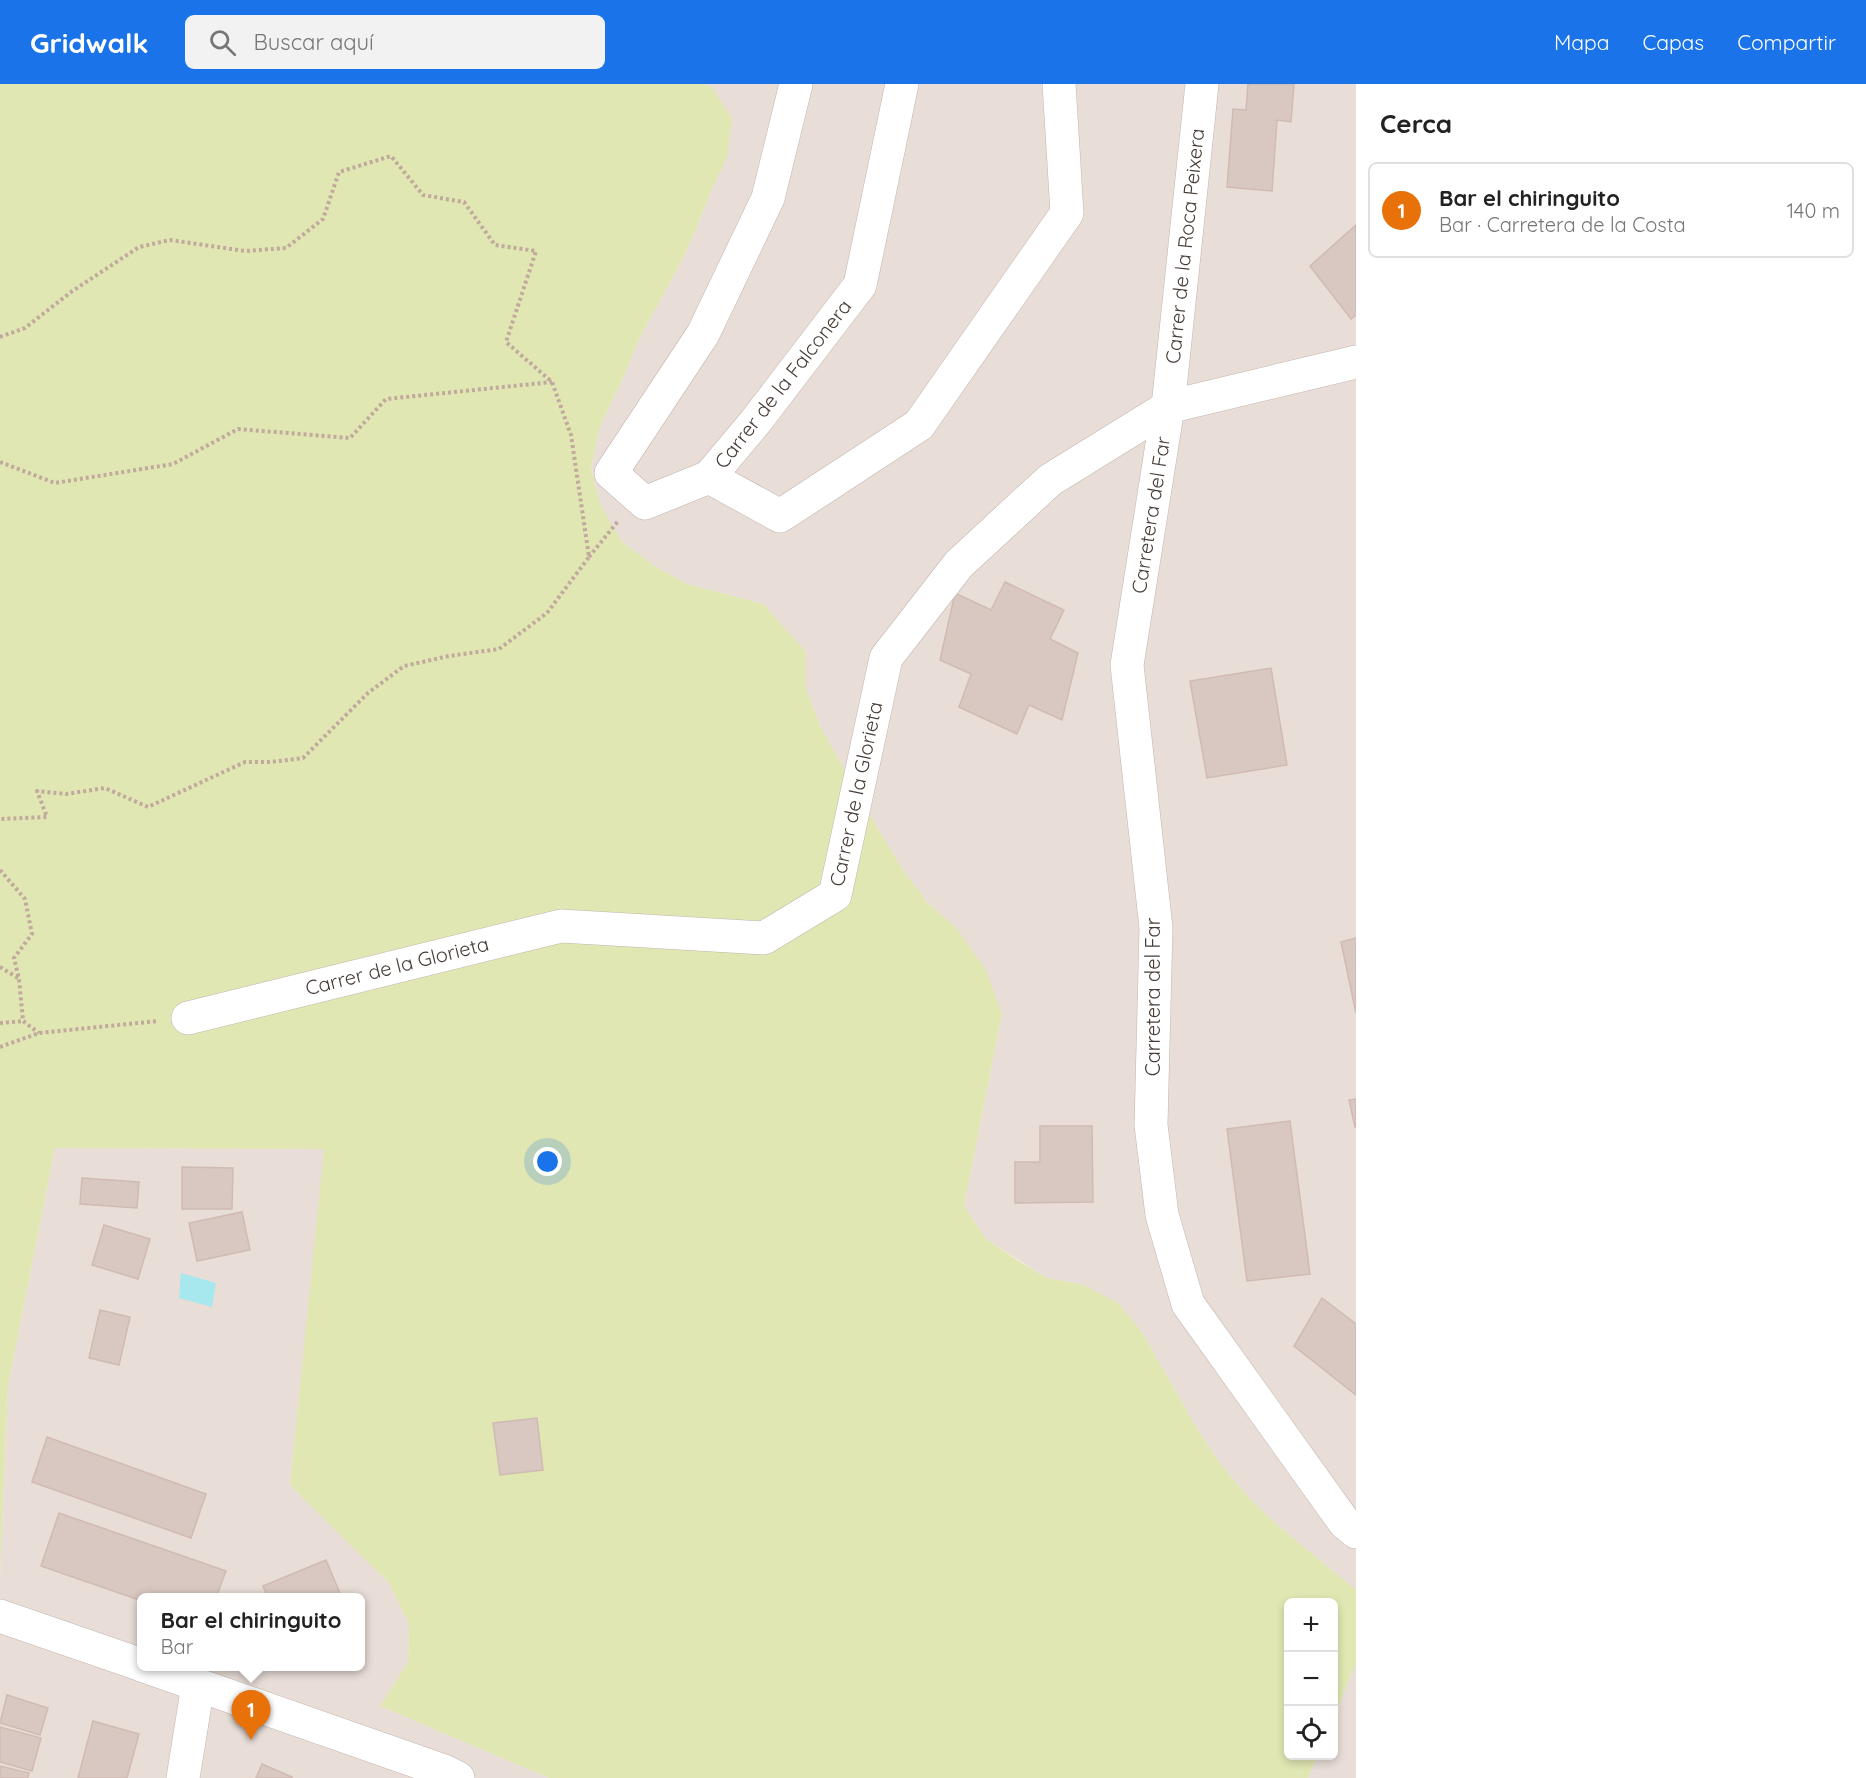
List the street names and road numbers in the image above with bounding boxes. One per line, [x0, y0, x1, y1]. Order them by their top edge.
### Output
street label: Carrer de la Roca Peixera [1160, 127, 1209, 365]
street label: Carrer de la Falconera [709, 294, 856, 473]
street label: Carretera del Far [1126, 434, 1175, 595]
street label: Carrer de la Glorieta [824, 699, 887, 889]
street label: Carretera del Far [1140, 917, 1165, 1076]
street label: Carrer de la Glorieta [303, 931, 491, 1000]

